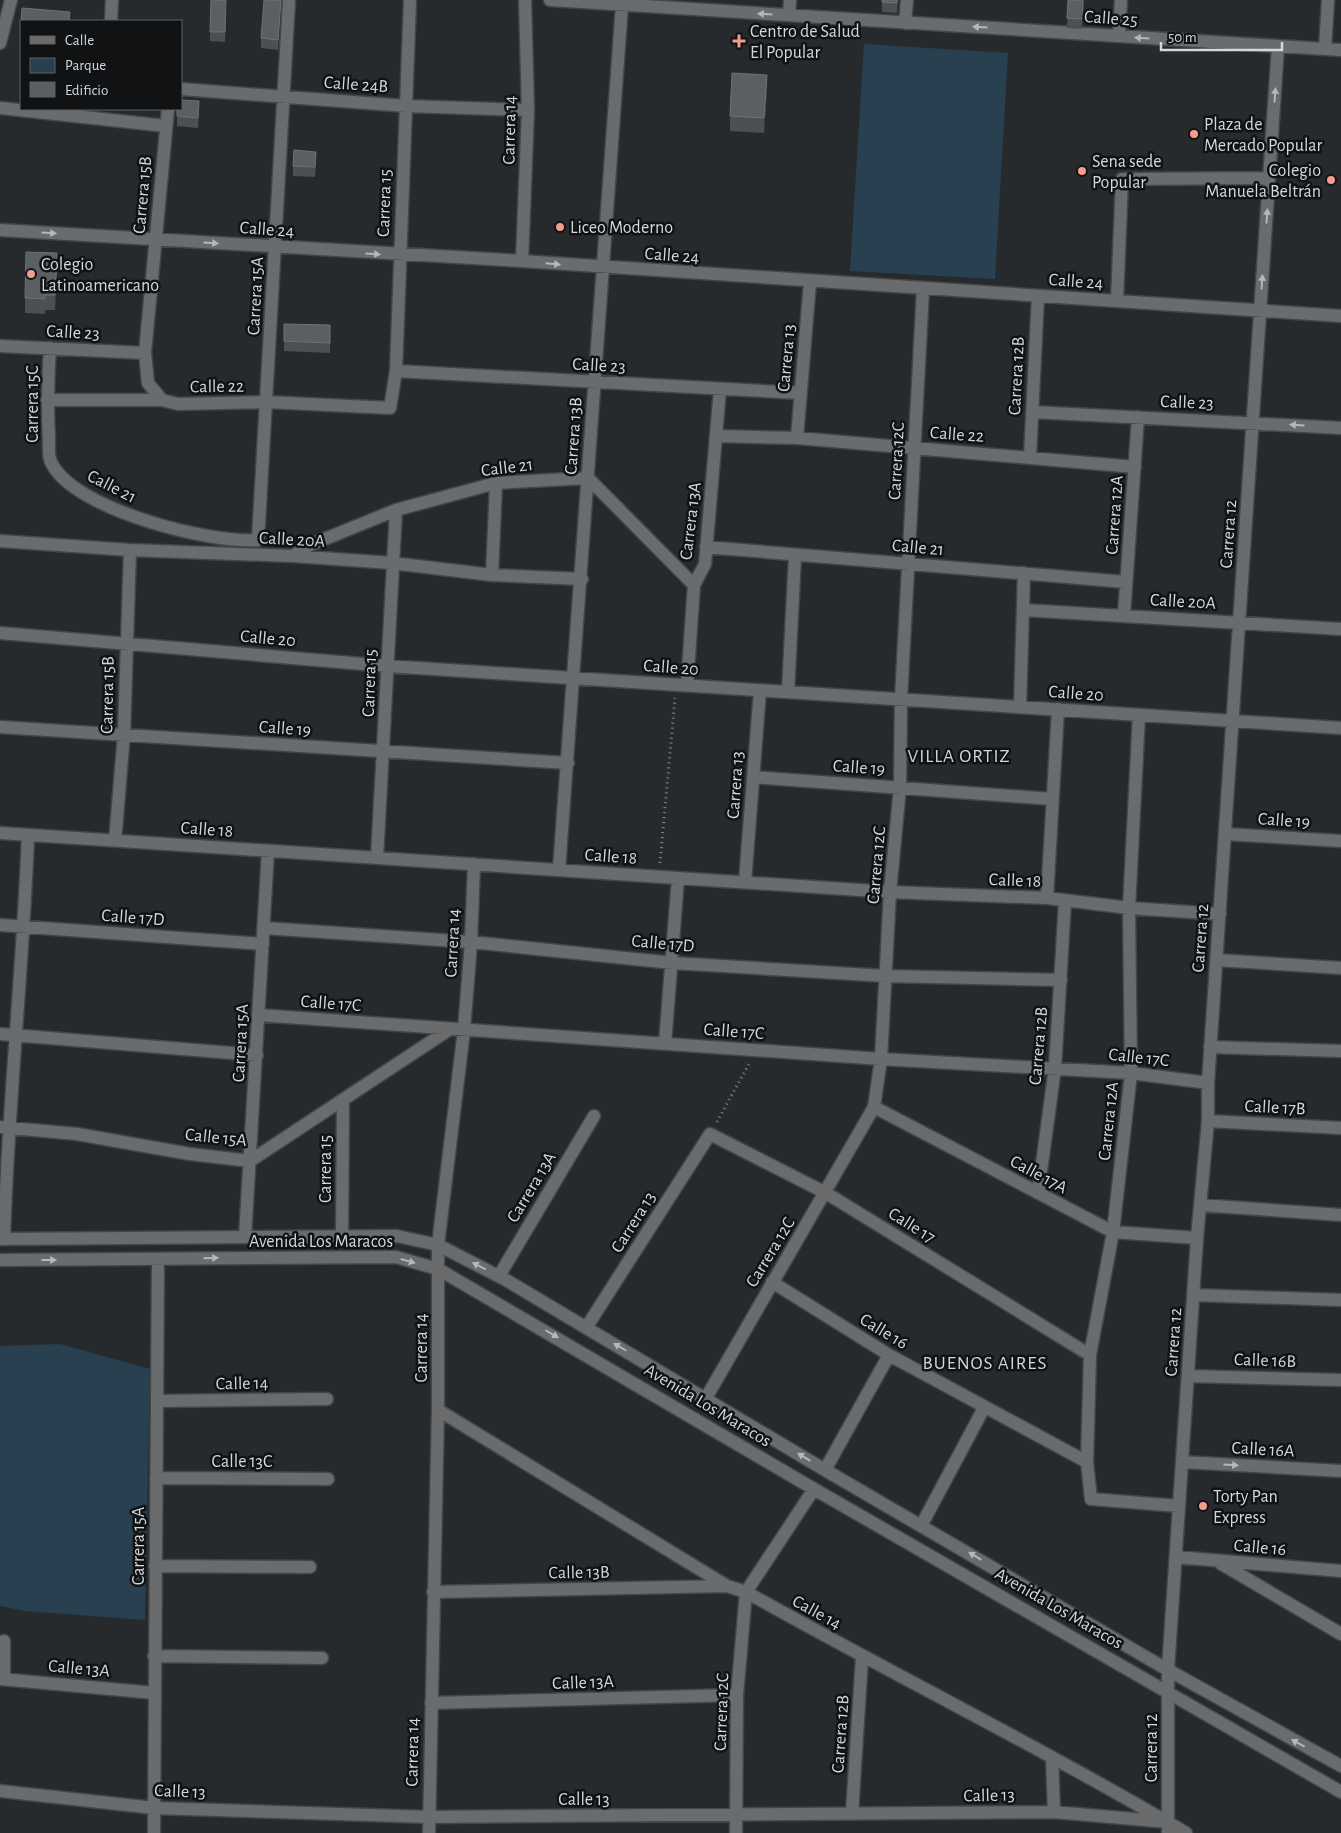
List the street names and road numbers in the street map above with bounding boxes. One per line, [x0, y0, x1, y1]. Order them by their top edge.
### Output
street label: Calle 25 [1084, 8, 1138, 30]
street label: Calle 24B [323, 74, 389, 96]
street label: Carrera 14 [500, 95, 520, 165]
street label: Carrera 15B [131, 156, 155, 235]
street label: Carrera 15 [375, 169, 395, 237]
street label: Calle 24 [239, 219, 295, 241]
street label: Calle 24 [644, 245, 700, 267]
street label: Carrera 15A [245, 256, 267, 336]
street label: Calle 24 [1048, 271, 1104, 293]
street label: Calle 23 [46, 323, 100, 343]
street label: Carrera 13 [775, 323, 799, 393]
street label: Carrera 12B [1006, 336, 1028, 416]
street label: Calle 23 [572, 356, 626, 376]
street label: Carrera 15C [24, 365, 42, 443]
street label: Calle 22 [190, 378, 244, 396]
street label: Calle 23 [1160, 393, 1214, 413]
street label: Carrera 13B [562, 397, 586, 475]
street label: Carrera 12C [886, 422, 908, 501]
street label: Calle 22 [929, 424, 985, 446]
street label: Calle 21 [480, 456, 534, 480]
street label: Calle 21 [84, 467, 139, 507]
street label: Carrera 12A [1103, 474, 1127, 555]
street label: Carrera 13A [677, 481, 705, 561]
street label: Carrera 12 [1218, 499, 1240, 569]
street label: Calle 20A [259, 529, 326, 551]
street label: Calle 21 [891, 537, 945, 559]
street label: Calle 20A [1150, 591, 1217, 613]
street label: Calle 20 [239, 628, 296, 650]
street label: Carrera 15 [360, 649, 380, 717]
street label: Carrera 15B [98, 656, 118, 734]
street label: Calle 20 [643, 657, 699, 679]
street label: Calle 20 [1048, 683, 1104, 705]
street label: Calle 19 [258, 718, 312, 740]
street label: Carrera 13 [725, 751, 747, 820]
street label: Calle 19 [832, 757, 886, 779]
street label: Calle 19 [1257, 810, 1311, 832]
street label: Calle 18 [180, 819, 234, 841]
street label: Carrera 12C [865, 825, 889, 905]
street label: Calle 18 [584, 846, 638, 868]
street label: Calle 18 [988, 871, 1042, 891]
street label: Carrera 12 [1190, 903, 1212, 973]
street label: Calle 17D [101, 907, 165, 929]
street label: Carrera 14 [442, 908, 464, 978]
street label: Calle 17D [631, 932, 695, 956]
street label: Calle 17C [300, 993, 362, 1015]
street label: Carrera 15A [230, 1003, 252, 1083]
street label: Carrera 12B [1027, 1006, 1051, 1086]
street label: Calle 17C [703, 1021, 765, 1043]
street label: Calle 17C [1108, 1046, 1170, 1070]
street label: Carrera 12A [1096, 1080, 1122, 1161]
street label: Calle 17B [1244, 1097, 1306, 1119]
street label: Calle 15A [184, 1126, 248, 1150]
street label: Carrera 15 [317, 1135, 335, 1203]
street label: Carrera 13A [504, 1149, 560, 1226]
street label: Calle 17A [1007, 1152, 1071, 1198]
street label: Carrera 13 [608, 1189, 659, 1256]
street label: Calle 17 [885, 1205, 938, 1247]
street label: Carrera 12C [743, 1214, 799, 1291]
street label: Avenida Los Maracos [249, 1233, 393, 1251]
street label: Carrera 12 [1163, 1307, 1185, 1377]
street label: Calle 16 [856, 1311, 911, 1353]
street label: Carrera 14 [413, 1313, 431, 1383]
street label: Calle 16B [1234, 1351, 1296, 1371]
street label: Avenida Los Maracos [641, 1361, 774, 1451]
street label: Calle 14 [216, 1375, 269, 1393]
street label: Calle 16A [1231, 1439, 1295, 1461]
street label: Calle 13C [212, 1453, 272, 1471]
street label: Carrera 15A [130, 1506, 148, 1585]
street label: Calle 16 [1233, 1537, 1287, 1559]
street label: Calle 13B [548, 1563, 610, 1583]
street label: Avenida Los Maracos [992, 1565, 1125, 1653]
street label: Calle 14 [789, 1592, 844, 1634]
street label: Calle 13A [47, 1657, 111, 1681]
street label: Calle 13A [552, 1673, 615, 1693]
street label: Carrera 12C [712, 1673, 732, 1751]
street label: Carrera 12B [829, 1694, 853, 1774]
street label: Carrera 12 [1143, 1714, 1161, 1782]
street label: Carrera 14 [403, 1717, 423, 1787]
street label: Calle 13 [154, 1782, 206, 1802]
street label: Calle 13 [963, 1787, 1015, 1805]
street label: Calle 13 [558, 1791, 610, 1809]

